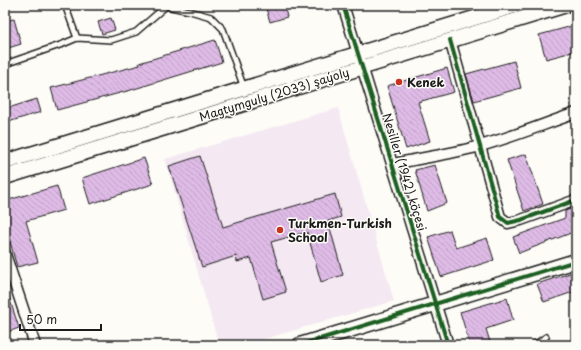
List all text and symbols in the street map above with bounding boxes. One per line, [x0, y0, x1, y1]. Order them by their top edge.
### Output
street label: Magtymguly (2033) şaýoly [197, 63, 351, 125]
place label: Kenek [407, 73, 445, 91]
marker: Kenek [394, 77, 404, 87]
street label: Nesiller (1942) köçesi [378, 111, 432, 233]
place label: Turkmen-Turkish School [288, 214, 392, 246]
marker: Turkmen-Turkish School [275, 225, 285, 235]
scale bar [20, 306, 101, 332]
text: 50 m [26, 310, 57, 328]

